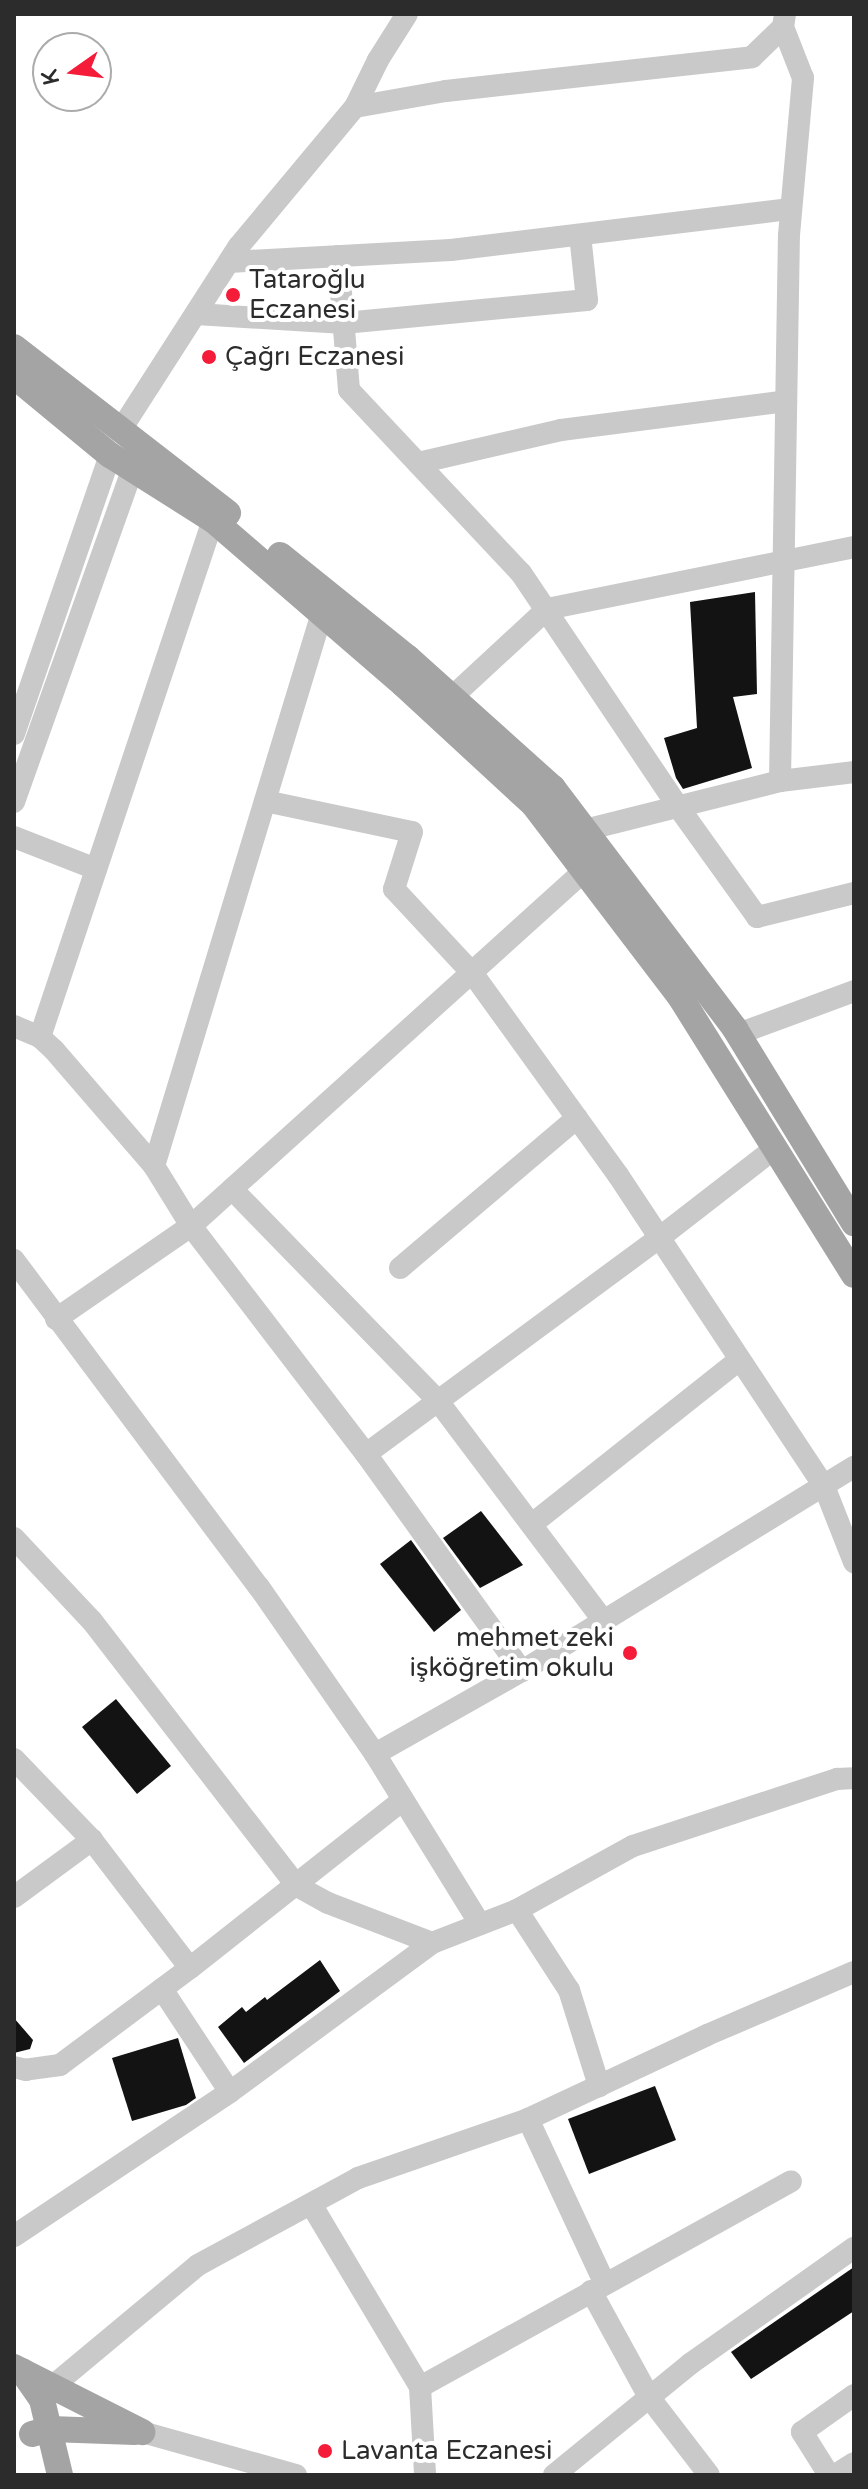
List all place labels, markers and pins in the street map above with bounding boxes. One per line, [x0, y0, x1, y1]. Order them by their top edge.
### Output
place label: Tataroğlu Eczanesi [249, 264, 366, 326]
marker: Tataroğlu Eczanesi [224, 286, 242, 304]
place label: Çağrı Eczanesi [225, 341, 404, 373]
marker: Çağrı Eczanesi [200, 348, 218, 366]
place label: mehmet zeki işköğretim okulu [409, 1622, 614, 1684]
marker: mehmet zeki işköğretim okulu [621, 1644, 639, 1662]
place label: Lavanta Eczanesi [341, 2435, 553, 2467]
marker: Lavanta Eczanesi [316, 2442, 334, 2460]

